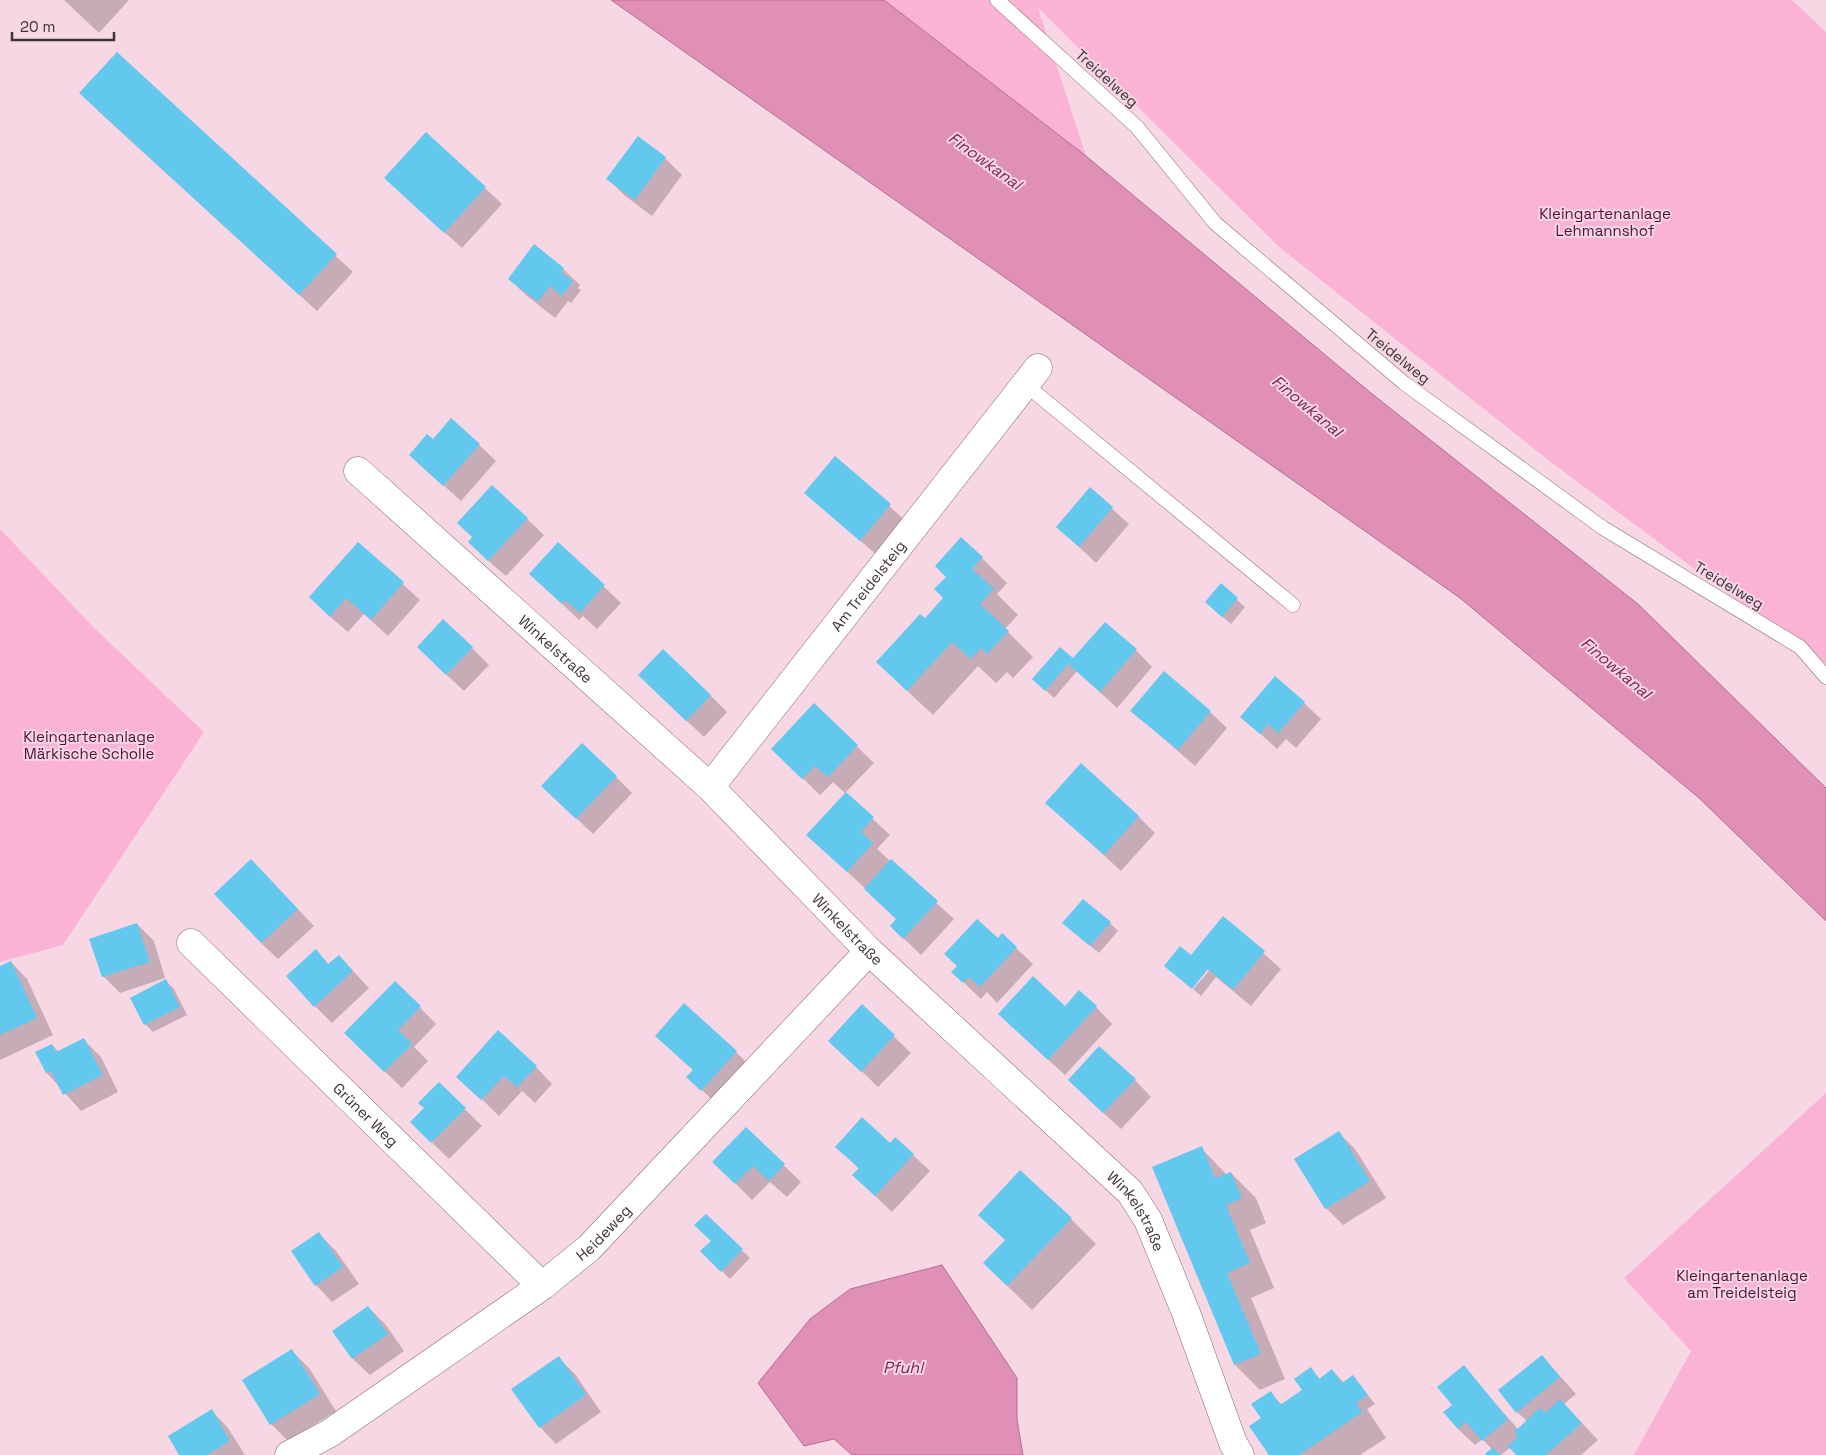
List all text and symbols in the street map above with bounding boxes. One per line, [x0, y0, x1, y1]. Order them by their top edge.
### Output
scale bar [12, 10, 115, 42]
text: 20 m [20, 17, 55, 36]
street label: Treidelweg [1072, 45, 1142, 111]
water label: Finowkanal [944, 127, 1027, 196]
park label: Kleingartenanlage Lehmannshof [1539, 204, 1671, 240]
street label: Treidelweg [1362, 324, 1434, 388]
water label: Finowkanal [1268, 370, 1348, 443]
street label: Am Treidelsteig [826, 536, 909, 635]
street label: Treidelweg [1691, 557, 1767, 613]
street label: Winkelstraße [515, 610, 597, 687]
water label: Finowkanal [1577, 632, 1657, 705]
park label: Kleingartenanlage Märkische Scholle [23, 727, 155, 763]
street label: Winkelstraße [809, 889, 887, 969]
street label: Grüner Weg [330, 1078, 403, 1150]
street label: Winkelstraße [1103, 1166, 1169, 1254]
street label: Heideweg [572, 1200, 635, 1265]
park label: Kleingartenanlage am Treidelsteig [1676, 1266, 1808, 1302]
water label: Pfuhl [883, 1357, 925, 1378]

